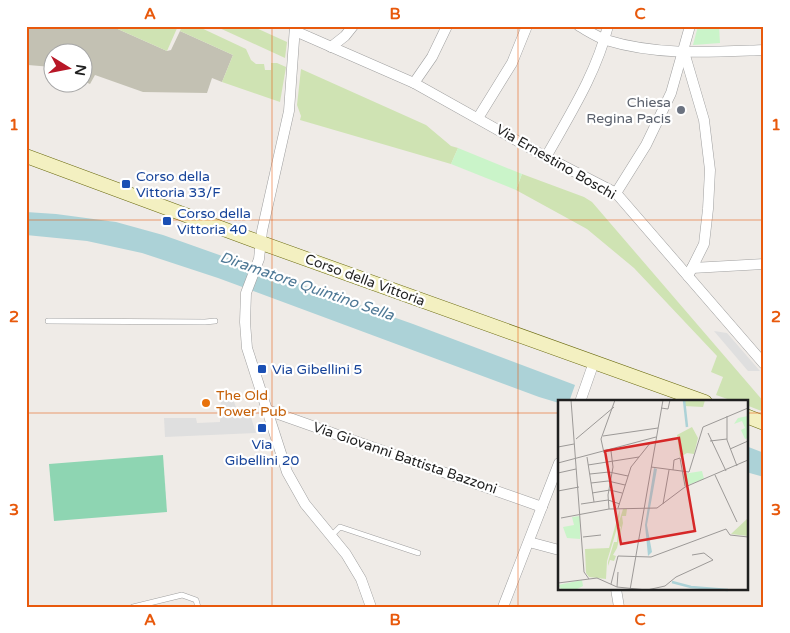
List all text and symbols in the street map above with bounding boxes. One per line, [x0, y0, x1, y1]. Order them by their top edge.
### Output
text: A [144, 4, 156, 24]
text: B [389, 4, 401, 24]
text: C [634, 4, 646, 24]
north arrow [42, 42, 92, 92]
text: N [71, 63, 90, 77]
place label: Chiesa Regina Pacis [586, 94, 671, 127]
marker: Chiesa Regina Pacis [675, 104, 687, 116]
text: 1 [9, 115, 19, 135]
text: 1 [771, 115, 781, 135]
street label: Via Ernestino Boschi [493, 121, 619, 203]
place label: Corso della Vittoria 33/F [136, 168, 221, 201]
marker: Corso della Vittoria 33/F [120, 178, 132, 190]
place label: Corso della Vittoria 40 [177, 205, 251, 238]
marker: Corso della Vittoria 40 [161, 215, 173, 227]
water label: Diramatore Quintino Sella [218, 248, 397, 324]
street label: Corso della Vittoria [303, 250, 427, 310]
text: 2 [9, 307, 19, 327]
text: 2 [771, 307, 781, 327]
place label: Via Gibellini 5 [272, 361, 362, 378]
marker: Via Gibellini 5 [256, 363, 268, 375]
place label: The Old Tower Pub [216, 387, 287, 420]
marker: The Old Tower Pub [200, 397, 212, 409]
inset map [558, 400, 748, 590]
street label: Via Giovanni Battista Bazzoni [311, 418, 499, 498]
marker: Via Gibellini 20 [256, 422, 268, 434]
place label: Via Gibellini 20 [225, 436, 299, 469]
text: 3 [9, 500, 19, 520]
text: 3 [771, 500, 781, 520]
text: A [144, 610, 156, 630]
text: B [389, 610, 401, 630]
text: C [634, 610, 646, 630]

